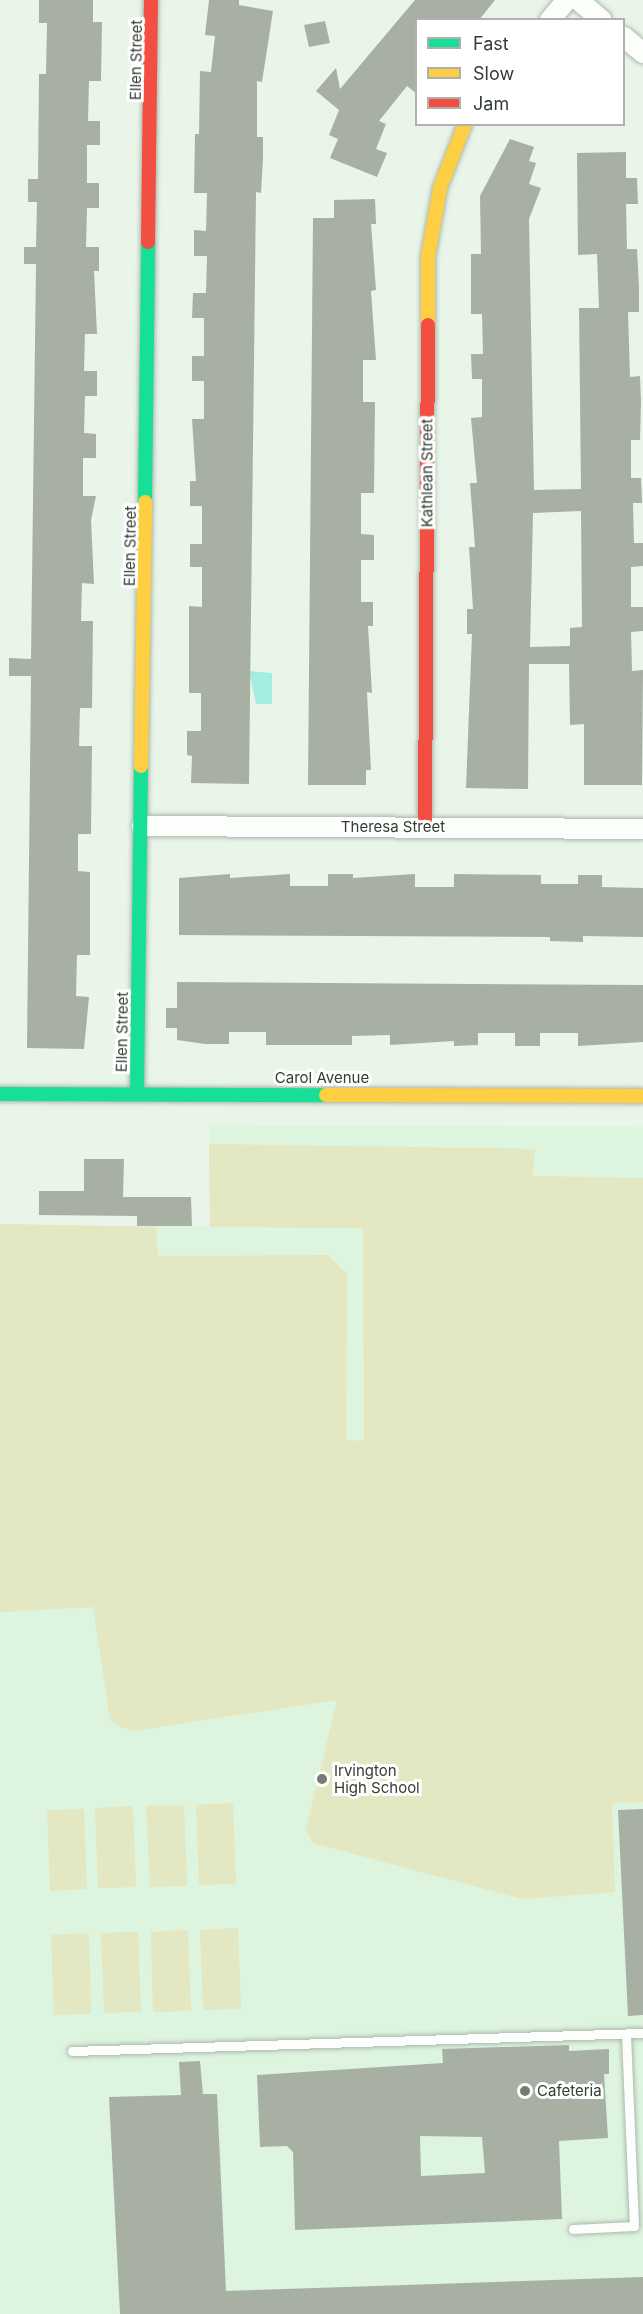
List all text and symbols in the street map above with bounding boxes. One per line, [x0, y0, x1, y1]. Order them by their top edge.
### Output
legend [415, 18, 625, 126]
street label: Ellen Street [126, 20, 146, 100]
text: Fast [473, 33, 509, 54]
text: Slow [473, 63, 514, 84]
text: Jam [473, 93, 509, 114]
street label: Kathlean Street [418, 419, 436, 527]
street label: Ellen Street [120, 506, 140, 586]
street label: Theresa Street [341, 818, 445, 836]
street label: Ellen Street [112, 992, 132, 1072]
street label: Carol Avenue [275, 1069, 369, 1087]
place label: Irvington High School [334, 1761, 420, 1796]
marker: Irvington High School [315, 1772, 329, 1786]
place label: Cafeteria [537, 2082, 602, 2100]
marker: Cafeteria [518, 2084, 532, 2098]

